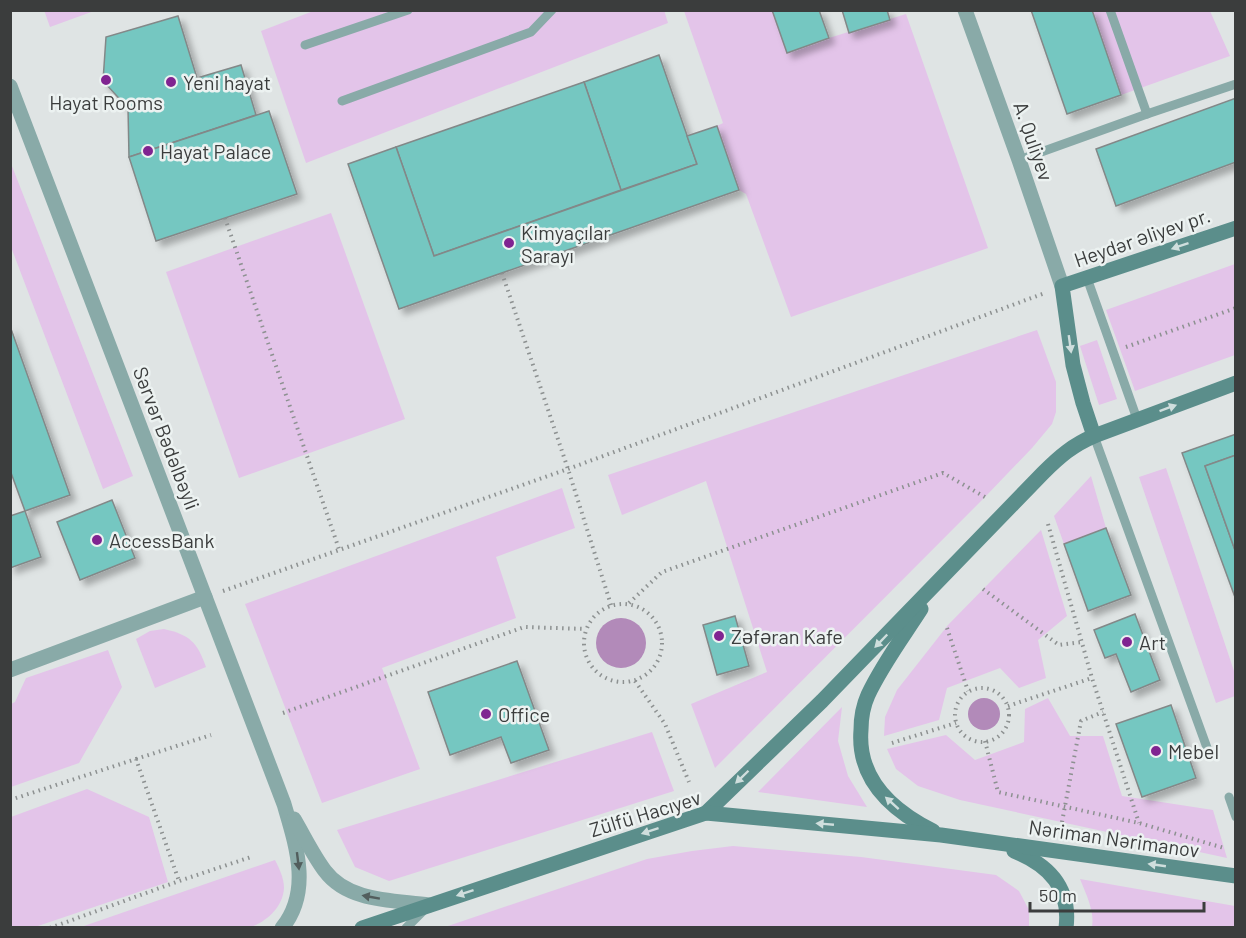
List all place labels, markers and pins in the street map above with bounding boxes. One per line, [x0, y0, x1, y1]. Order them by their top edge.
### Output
place label: Yeni hayat [183, 70, 271, 94]
marker: Hayat Rooms [99, 73, 113, 87]
marker: Yeni hayat [164, 75, 178, 89]
place label: Hayat Rooms [49, 90, 163, 114]
place label: Hayat Palace [160, 139, 271, 163]
marker: Hayat Palace [141, 144, 155, 158]
place label: Kimyaçılar Sarayı [521, 220, 611, 267]
marker: Kimyaçılar Sarayı [502, 236, 516, 250]
place label: AccessBank [109, 528, 214, 552]
marker: AccessBank [90, 533, 104, 547]
place label: Zәfәran Kafe [731, 624, 843, 648]
marker: Zәfәran Kafe [712, 629, 726, 643]
place label: Art [1139, 630, 1166, 654]
marker: Art [1120, 635, 1134, 649]
place label: Office [498, 702, 550, 726]
marker: Office [479, 707, 493, 721]
place label: Mebel [1168, 739, 1219, 763]
marker: Mebel [1149, 744, 1163, 758]

